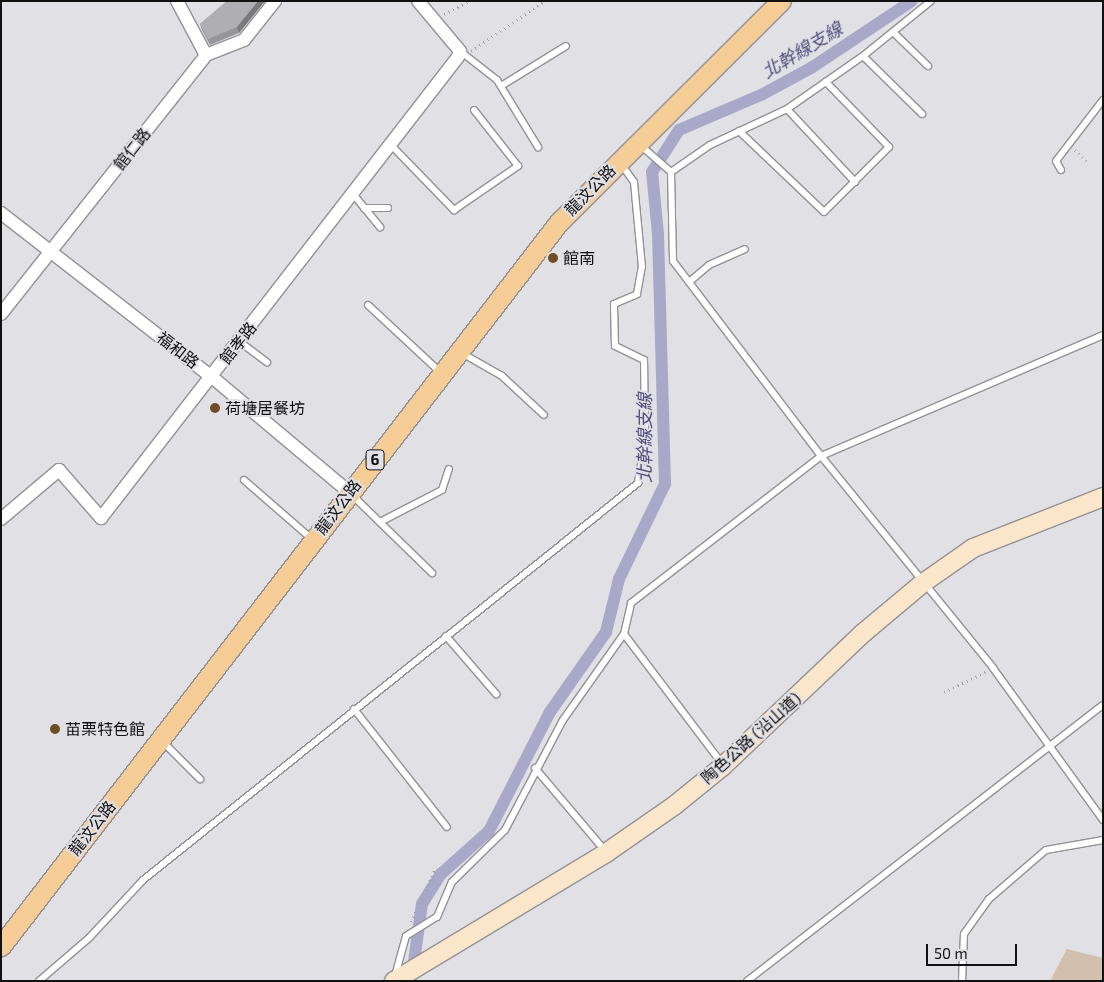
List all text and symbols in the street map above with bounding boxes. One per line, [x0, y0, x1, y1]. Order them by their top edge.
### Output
water label: 北幹線支線 [758, 18, 846, 82]
street label: 館仁路 [110, 124, 154, 174]
street label: 龍汶公路 [561, 161, 619, 219]
place label: 館南 [563, 248, 595, 268]
marker: 館南 [547, 252, 559, 264]
street label: 館孝路 [216, 318, 260, 368]
street label: 福和路 [153, 328, 203, 372]
water label: 北幹線支線 [633, 393, 655, 483]
place label: 荷塘居餐坊 [225, 398, 305, 418]
marker: 荷塘居餐坊 [209, 402, 221, 414]
road number: 6 [365, 448, 385, 472]
street label: 龍汶公路 [311, 476, 365, 538]
street label: 陶色公路 (沿山道) [697, 688, 805, 788]
place label: 苗栗特色館 [65, 719, 145, 739]
marker: 苗栗特色館 [49, 723, 61, 735]
street label: 龍汶公路 [65, 797, 119, 859]
scale bar [929, 934, 1020, 966]
text: 50 m [934, 944, 968, 962]

